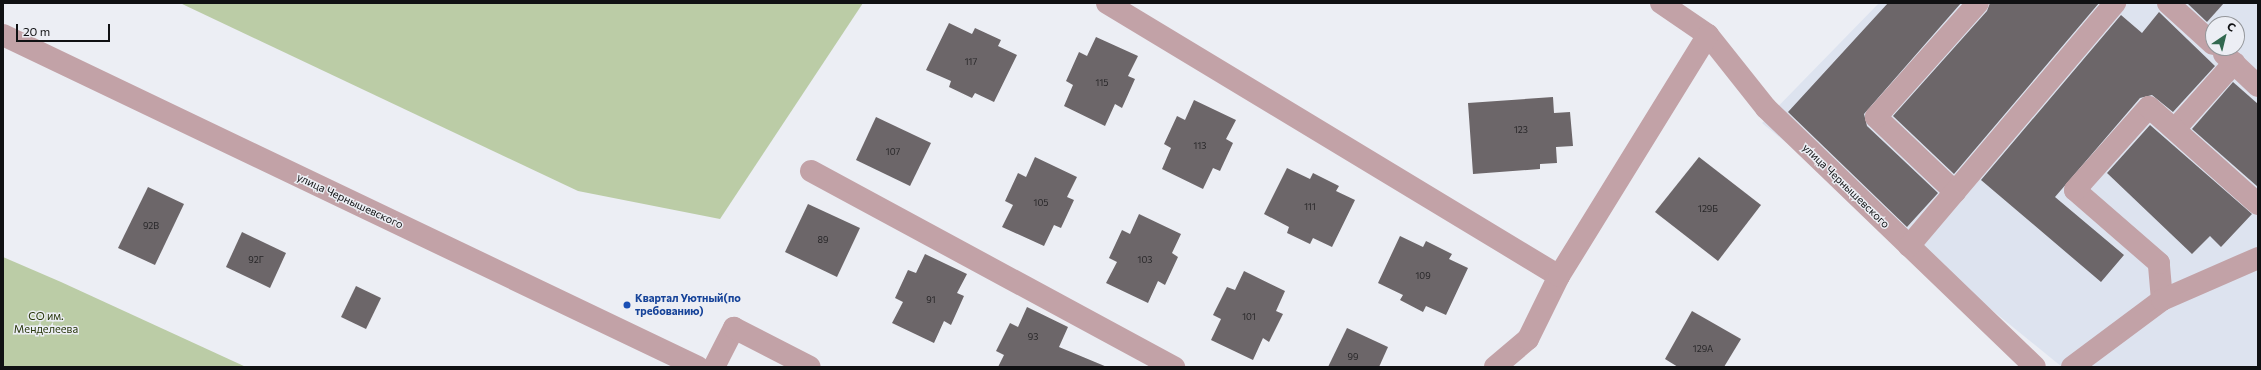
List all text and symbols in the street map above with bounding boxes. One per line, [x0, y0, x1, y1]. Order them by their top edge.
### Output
scale bar [18, 16, 112, 42]
north arrow [2205, 16, 2245, 56]
text: С [2225, 19, 2238, 34]
text: 20 m [23, 24, 50, 38]
house number: 117 [965, 57, 977, 67]
house number: 115 [1096, 78, 1108, 88]
house number: 123 [1514, 125, 1528, 135]
house number: 113 [1194, 141, 1206, 151]
street label: улица Чернышевского [1800, 141, 1892, 231]
house number: 107 [886, 147, 900, 157]
street label: улица Чернышевского [295, 171, 405, 231]
house number: 105 [1034, 198, 1048, 208]
house number: 111 [1304, 202, 1316, 212]
house number: 129Б [1698, 204, 1718, 214]
house number: 92В [143, 221, 159, 231]
house number: 89 [818, 235, 828, 245]
house number: 92Г [248, 255, 264, 265]
house number: 103 [1138, 255, 1152, 265]
house number: 109 [1415, 271, 1431, 281]
place label: Квартал Уютный(по требованию) [635, 292, 741, 318]
house number: 91 [926, 295, 936, 305]
marker: Квартал Уютный(по требованию) [622, 300, 632, 310]
park label: СО им. Менделеева [14, 310, 78, 336]
house number: 101 [1242, 312, 1256, 322]
house number: 93 [1028, 332, 1038, 342]
house number: 129А [1693, 344, 1713, 354]
house number: 99 [1348, 352, 1358, 362]

